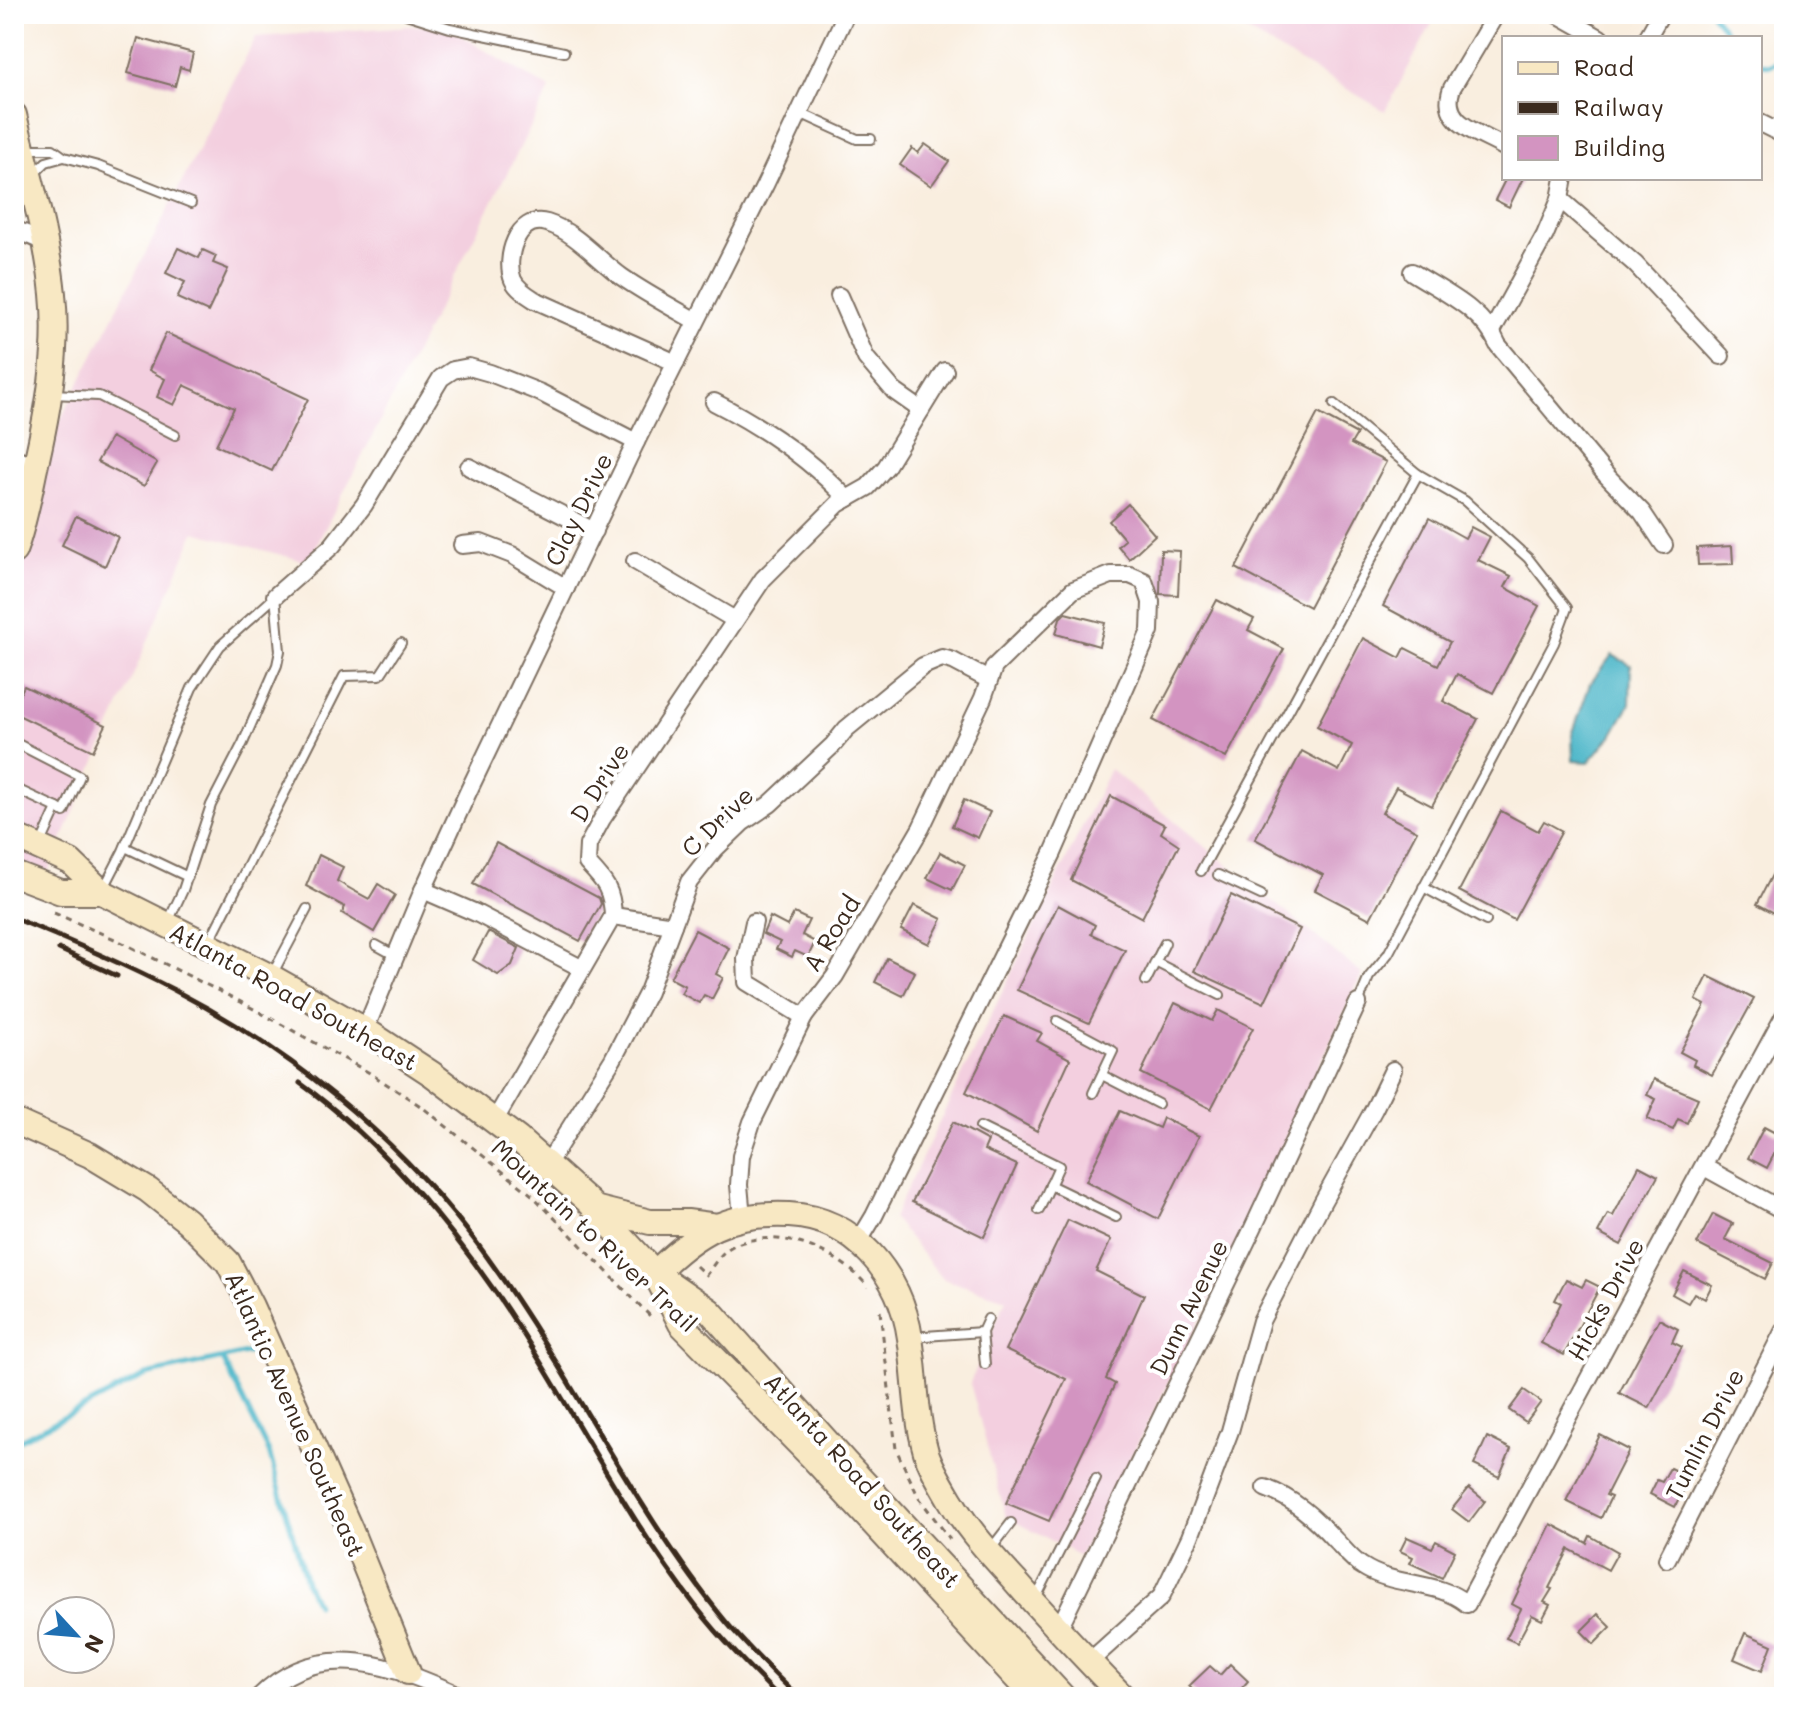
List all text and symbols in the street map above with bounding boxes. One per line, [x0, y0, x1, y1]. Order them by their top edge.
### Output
legend [1502, 36, 1762, 180]
text: Road [1574, 51, 1634, 82]
text: Railway [1574, 91, 1664, 122]
text: Building [1574, 131, 1665, 162]
street label: Clay Drive [537, 447, 619, 571]
street label: D Drive [563, 737, 635, 827]
street label: C Drive [674, 779, 760, 863]
street label: A Road [796, 889, 866, 977]
street label: Atlanta Road Southeast [164, 915, 424, 1077]
street label: Mountain to River Trail [486, 1132, 704, 1338]
street label: Hicks Drive [1560, 1233, 1650, 1365]
street label: Dunn Avenue [1142, 1234, 1234, 1380]
street label: Atlantic Avenue Southeast [219, 1267, 373, 1561]
street label: Tumlin Drive [1658, 1363, 1750, 1505]
street label: Atlanta Road Southeast [758, 1366, 968, 1594]
north arrow [36, 1595, 116, 1675]
text: N [78, 1630, 111, 1658]

